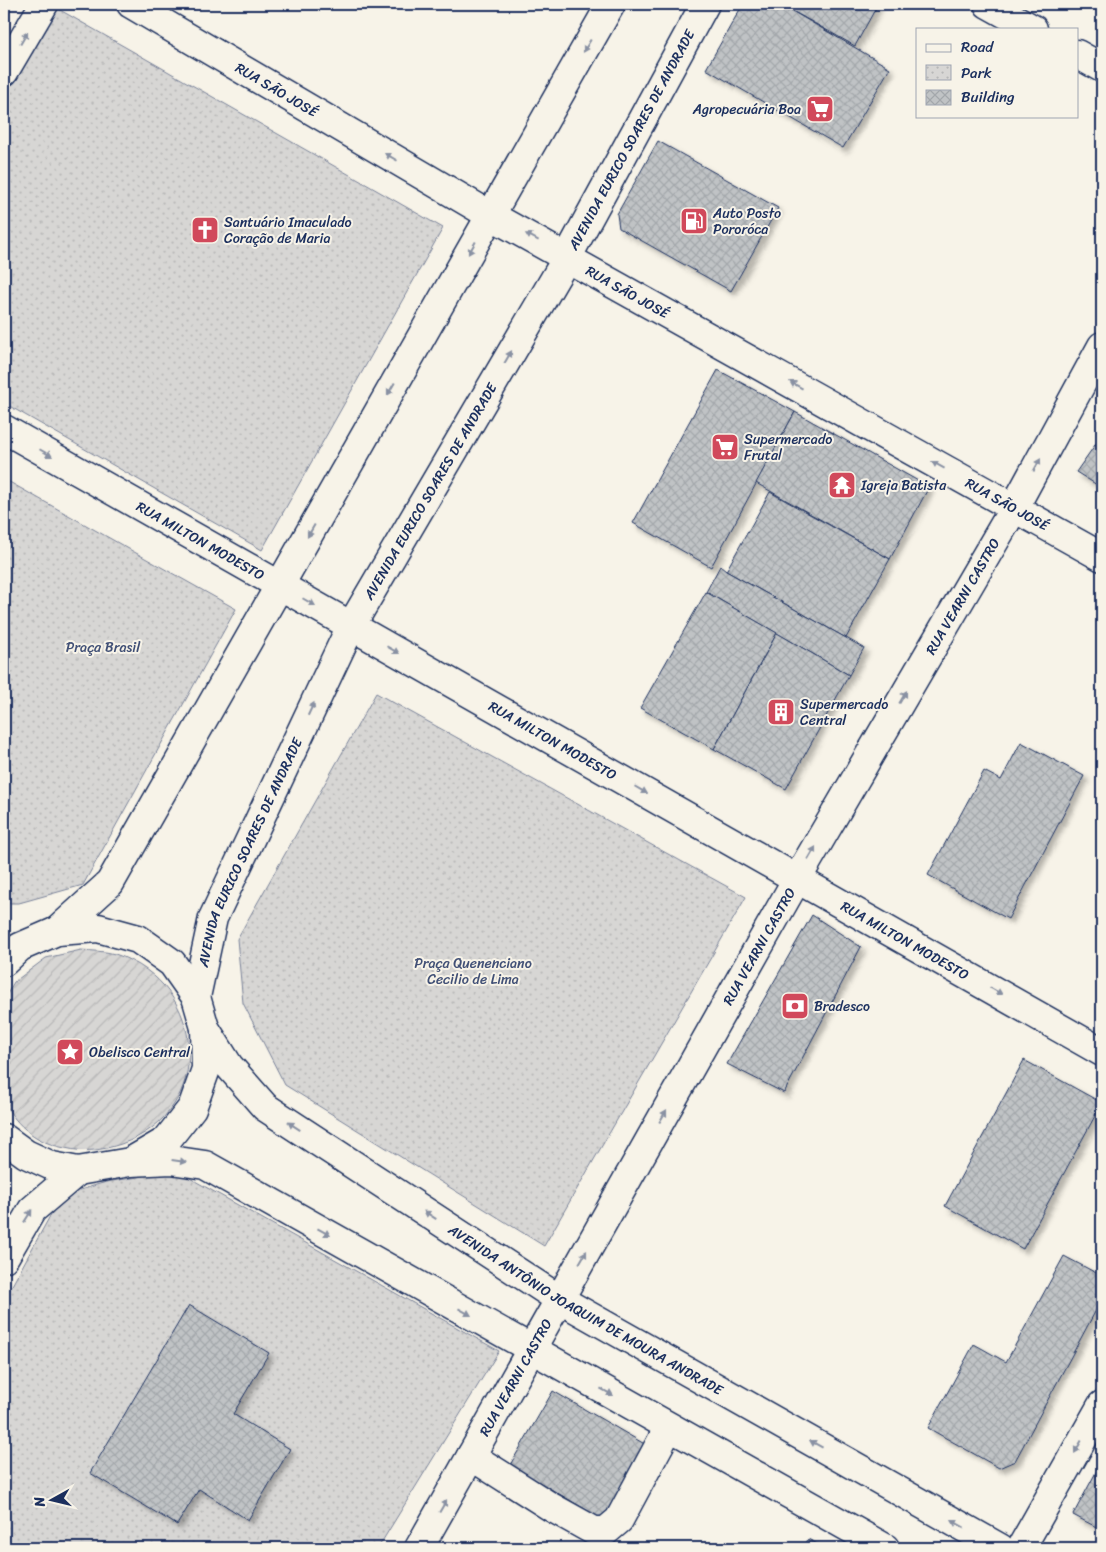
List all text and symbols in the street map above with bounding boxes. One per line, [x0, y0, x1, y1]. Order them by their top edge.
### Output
street label: AVENIDA EURICO SOARES DE ANDRADE [560, 24, 702, 256]
legend [916, 28, 1078, 118]
one-way arrow [19, 31, 28, 44]
text: Road [961, 34, 994, 60]
one-way arrow [582, 40, 591, 53]
street label: RUA SÃO JOSÉ [230, 55, 324, 125]
text: Park [961, 60, 992, 86]
text: Building [961, 84, 1015, 110]
supermarket icon: Agropecuária Boa [805, 94, 835, 124]
place label: Agropecuária Boa [692, 97, 801, 122]
one-way arrow [384, 152, 398, 161]
place label: Auto Posto Pororóca [712, 201, 781, 242]
fuel station icon: Auto Posto Pororóca [679, 206, 709, 236]
place label: Santuário Imaculado Coração de Maria [224, 210, 352, 251]
church icon: Santuário Imaculado Coração de Maria [190, 215, 220, 245]
one-way arrow [525, 233, 539, 241]
one-way arrow [467, 242, 476, 255]
street label: RUA SÃO JOSÉ [581, 258, 675, 326]
one-way arrow [504, 351, 513, 364]
street label: AVENIDA EURICO SOARES DE ANDRADE [356, 377, 504, 605]
one-way arrow [789, 381, 803, 389]
one-way arrow [387, 382, 395, 397]
place label: Supermercado Frutal [744, 427, 832, 468]
supermarket icon: Supermercado Frutal [710, 432, 740, 462]
one-way arrow [39, 449, 54, 457]
one-way arrow [1033, 458, 1041, 472]
one-way arrow [930, 461, 945, 469]
temple icon: Igreja Batista [827, 470, 857, 500]
street label: RUA SÃO JOSÉ [961, 471, 1055, 538]
place label: Igreja Batista [860, 473, 947, 498]
street label: RUA MILTON MODESTO [132, 494, 269, 587]
one-way arrow [306, 524, 315, 537]
street label: RUA VEARNI CASTRO [918, 533, 1006, 659]
one-way arrow [303, 598, 316, 607]
park label: Praça Brasil [66, 635, 141, 660]
one-way arrow [387, 645, 400, 654]
one-way arrow [899, 691, 908, 704]
place label: Supermercado Central [800, 692, 888, 733]
street label: RUA MILTON MODESTO [484, 694, 622, 787]
building icon: Supermercado Central [766, 697, 796, 727]
one-way arrow [308, 702, 316, 716]
street label: AVENIDA EURICO SOARES DE ANDRADE [190, 732, 310, 970]
one-way arrow [634, 786, 648, 795]
one-way arrow [808, 846, 817, 859]
street label: RUA VEARNI CASTRO [716, 883, 802, 1010]
street label: RUA MILTON MODESTO [836, 894, 974, 987]
park label: Praça Quenenciano Cecilio de Lima [414, 951, 532, 992]
one-way arrow [989, 987, 1002, 996]
bank icon: Bradesco [780, 991, 810, 1021]
place label: Bradesco [814, 994, 870, 1019]
place icon: Obelisco Central [55, 1037, 85, 1067]
place label: Obelisco Central [89, 1040, 191, 1065]
one-way arrow [659, 1108, 667, 1123]
one-way arrow [288, 1121, 301, 1131]
one-way arrow [171, 1157, 187, 1165]
one-way arrow [24, 1210, 33, 1223]
one-way arrow [424, 1210, 437, 1220]
street label: AVENIDA ANTÔNIO JOAQUIM DE MOURA ANDRADE [442, 1217, 729, 1402]
one-way arrow [317, 1228, 330, 1237]
one-way arrow [579, 1250, 587, 1264]
one-way arrow [458, 1308, 472, 1316]
street label: RUA VEARNI CASTRO [472, 1314, 559, 1441]
one-way arrow [599, 1388, 614, 1396]
one-way arrow [809, 1440, 823, 1449]
one-way arrow [1074, 1440, 1083, 1454]
north arrow [28, 1474, 78, 1524]
text: N [27, 1495, 53, 1509]
one-way arrow [439, 1498, 447, 1513]
one-way arrow [951, 1520, 964, 1529]

